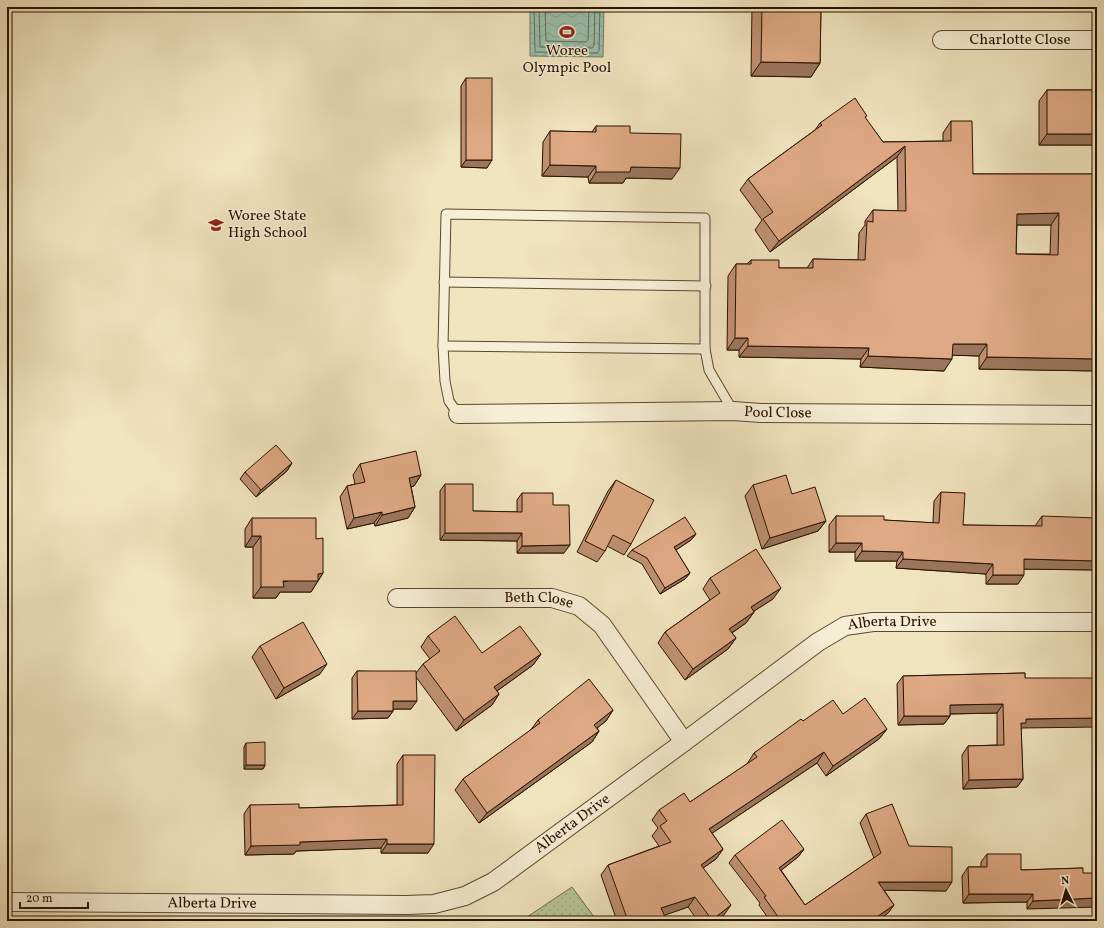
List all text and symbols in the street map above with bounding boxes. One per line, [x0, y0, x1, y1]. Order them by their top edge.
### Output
sports icon: Woree Olympic Pool [558, 23, 576, 41]
street label: Charlotte Close [969, 30, 1071, 51]
place label: Woree Olympic Pool [523, 41, 611, 79]
place label: Woree State High School [228, 206, 307, 244]
school or university icon: Woree State High School [207, 216, 225, 234]
street label: Pool Close [743, 401, 812, 424]
street label: Beth Close [504, 588, 576, 614]
street label: Alberta Drive [846, 612, 937, 636]
street label: Alberta Drive [530, 789, 615, 858]
north arrow [1046, 870, 1086, 910]
text: N [1061, 874, 1070, 889]
scale bar [20, 884, 88, 910]
text: 20 m [26, 891, 53, 907]
street label: Alberta Drive [167, 893, 257, 914]

